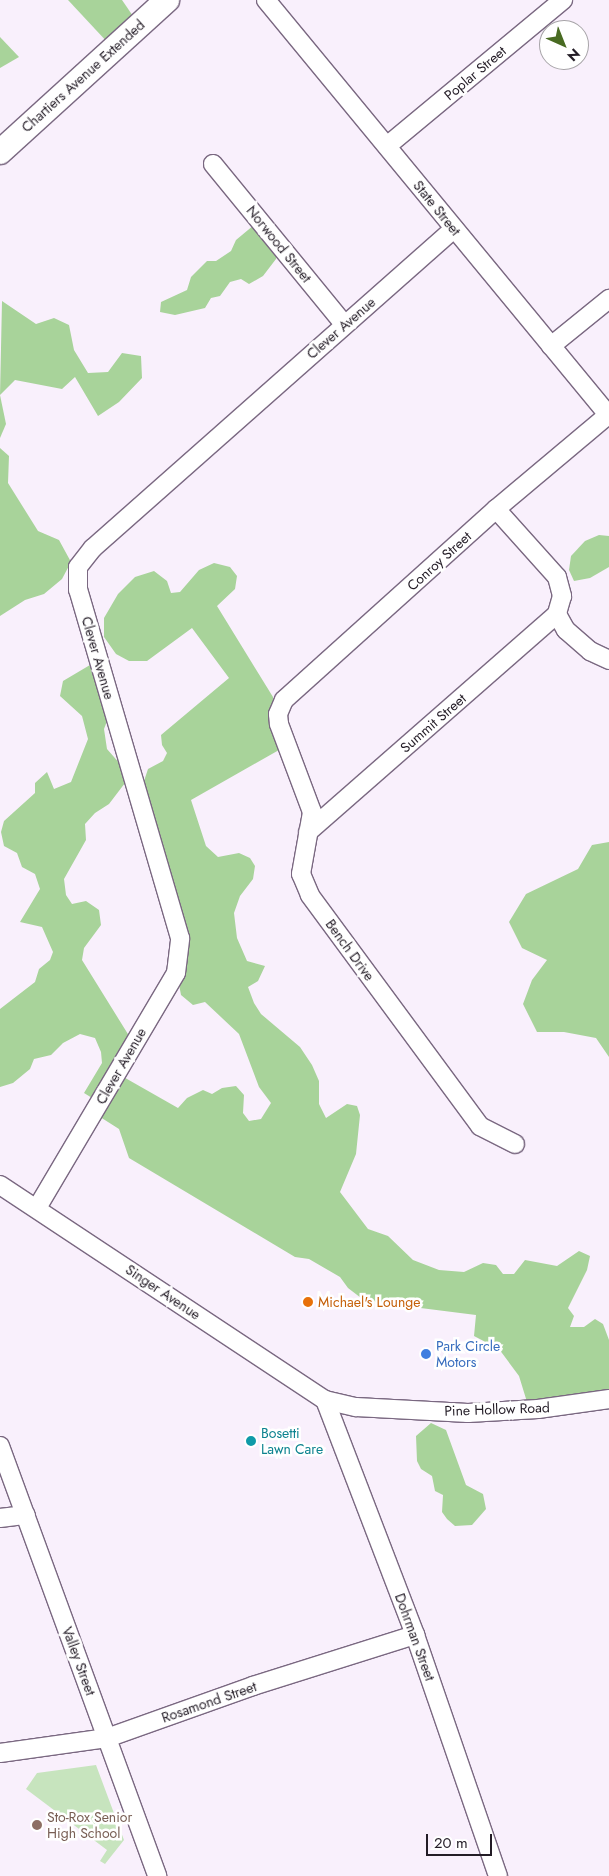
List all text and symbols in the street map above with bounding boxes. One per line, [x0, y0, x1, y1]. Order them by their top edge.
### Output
street label: Chartiers Avenue Extended [18, 16, 148, 136]
north arrow [539, 20, 589, 70]
street label: Poplar Street [441, 42, 509, 104]
text: N [563, 44, 585, 66]
street label: State Street [410, 177, 464, 239]
street label: Norwood Street [243, 202, 315, 286]
street label: Clever Avenue [303, 294, 379, 362]
street label: Conroy Street [404, 528, 474, 594]
street label: Clever Avenue [78, 615, 118, 701]
street label: Summit Street [397, 690, 469, 756]
street label: Bench Drive [322, 916, 378, 984]
street label: Clever Avenue [92, 1025, 150, 1107]
street label: Singer Avenue [122, 1261, 204, 1323]
place label: Michael's Lounge [318, 1294, 420, 1310]
marker: Michael's Lounge [302, 1296, 314, 1308]
place label: Park Circle Motors [436, 1338, 500, 1370]
marker: Park Circle Motors [420, 1348, 432, 1360]
street label: Pine Hollow Road [444, 1399, 550, 1419]
place label: Bosetti Lawn Care [261, 1425, 323, 1458]
marker: Bosetti Lawn Care [245, 1435, 257, 1447]
street label: Dohrman Street [391, 1591, 439, 1683]
street label: Valley Street [59, 1624, 99, 1698]
street label: Rosamond Street [159, 1678, 259, 1726]
place label: Sto-Rox Senior High School [47, 1809, 132, 1841]
marker: Sto-Rox Senior High School [31, 1819, 43, 1831]
scale bar [429, 1824, 495, 1856]
text: 20 m [434, 1832, 468, 1854]

